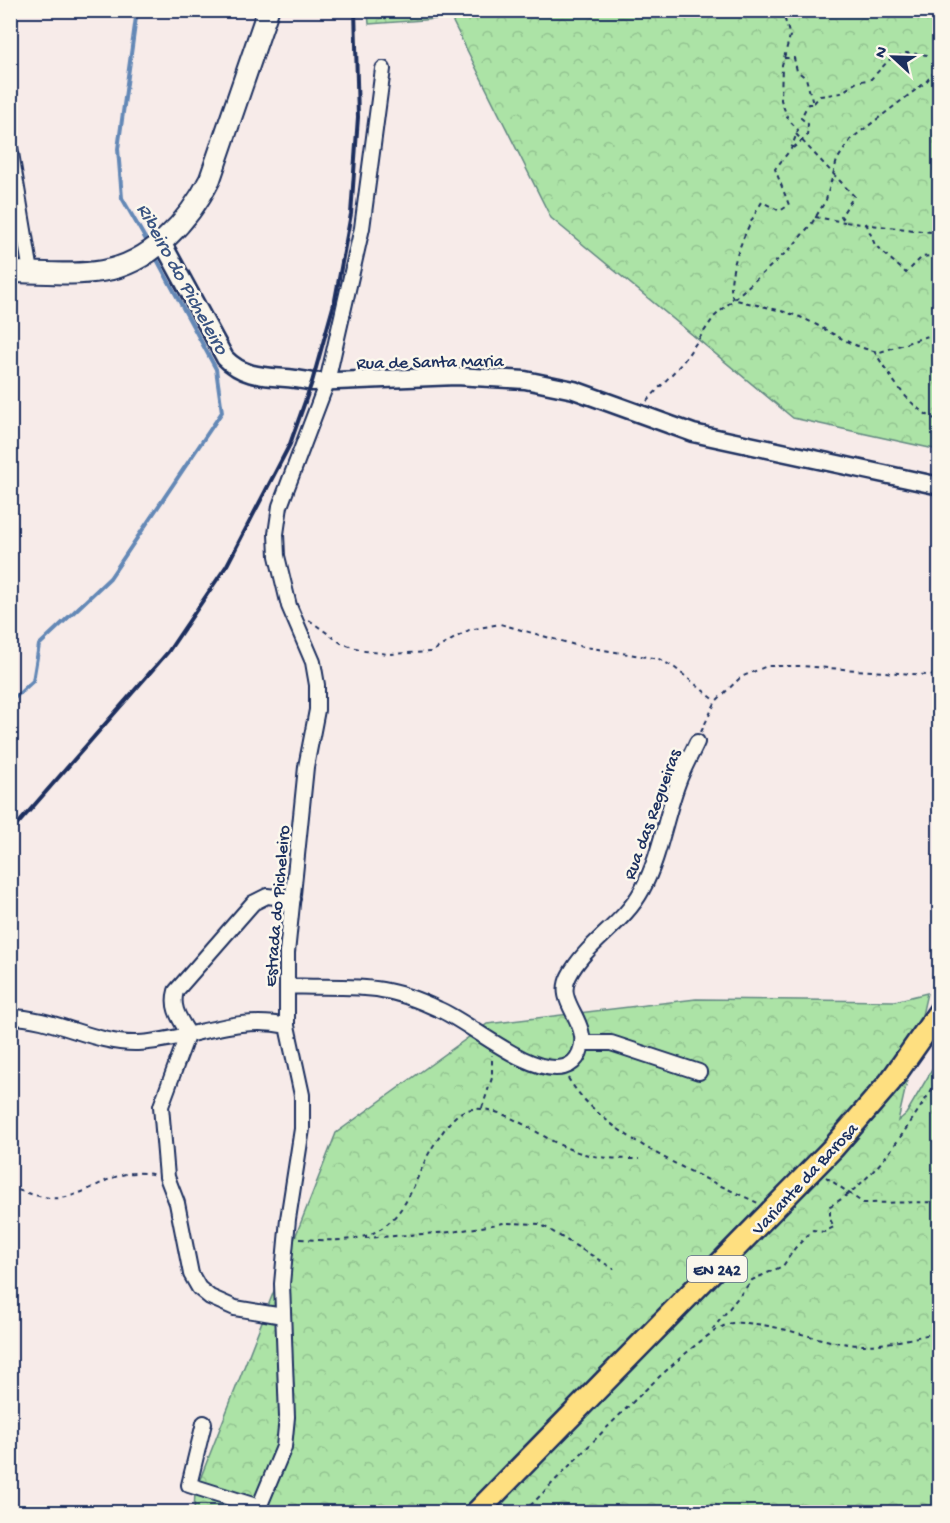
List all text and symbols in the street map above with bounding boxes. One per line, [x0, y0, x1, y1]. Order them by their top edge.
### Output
north arrow [863, 27, 923, 87]
text: N [872, 44, 893, 61]
water label: Ribeiro do Picheleiro [130, 200, 233, 361]
street label: Rua de Santa Maria [356, 352, 505, 375]
street label: Rua das Regueiras [620, 746, 687, 883]
street label: Estrada do Picheleiro [261, 824, 296, 988]
street label: Variante da Barosa [748, 1118, 864, 1241]
road number: EN 242 [687, 1256, 747, 1282]

